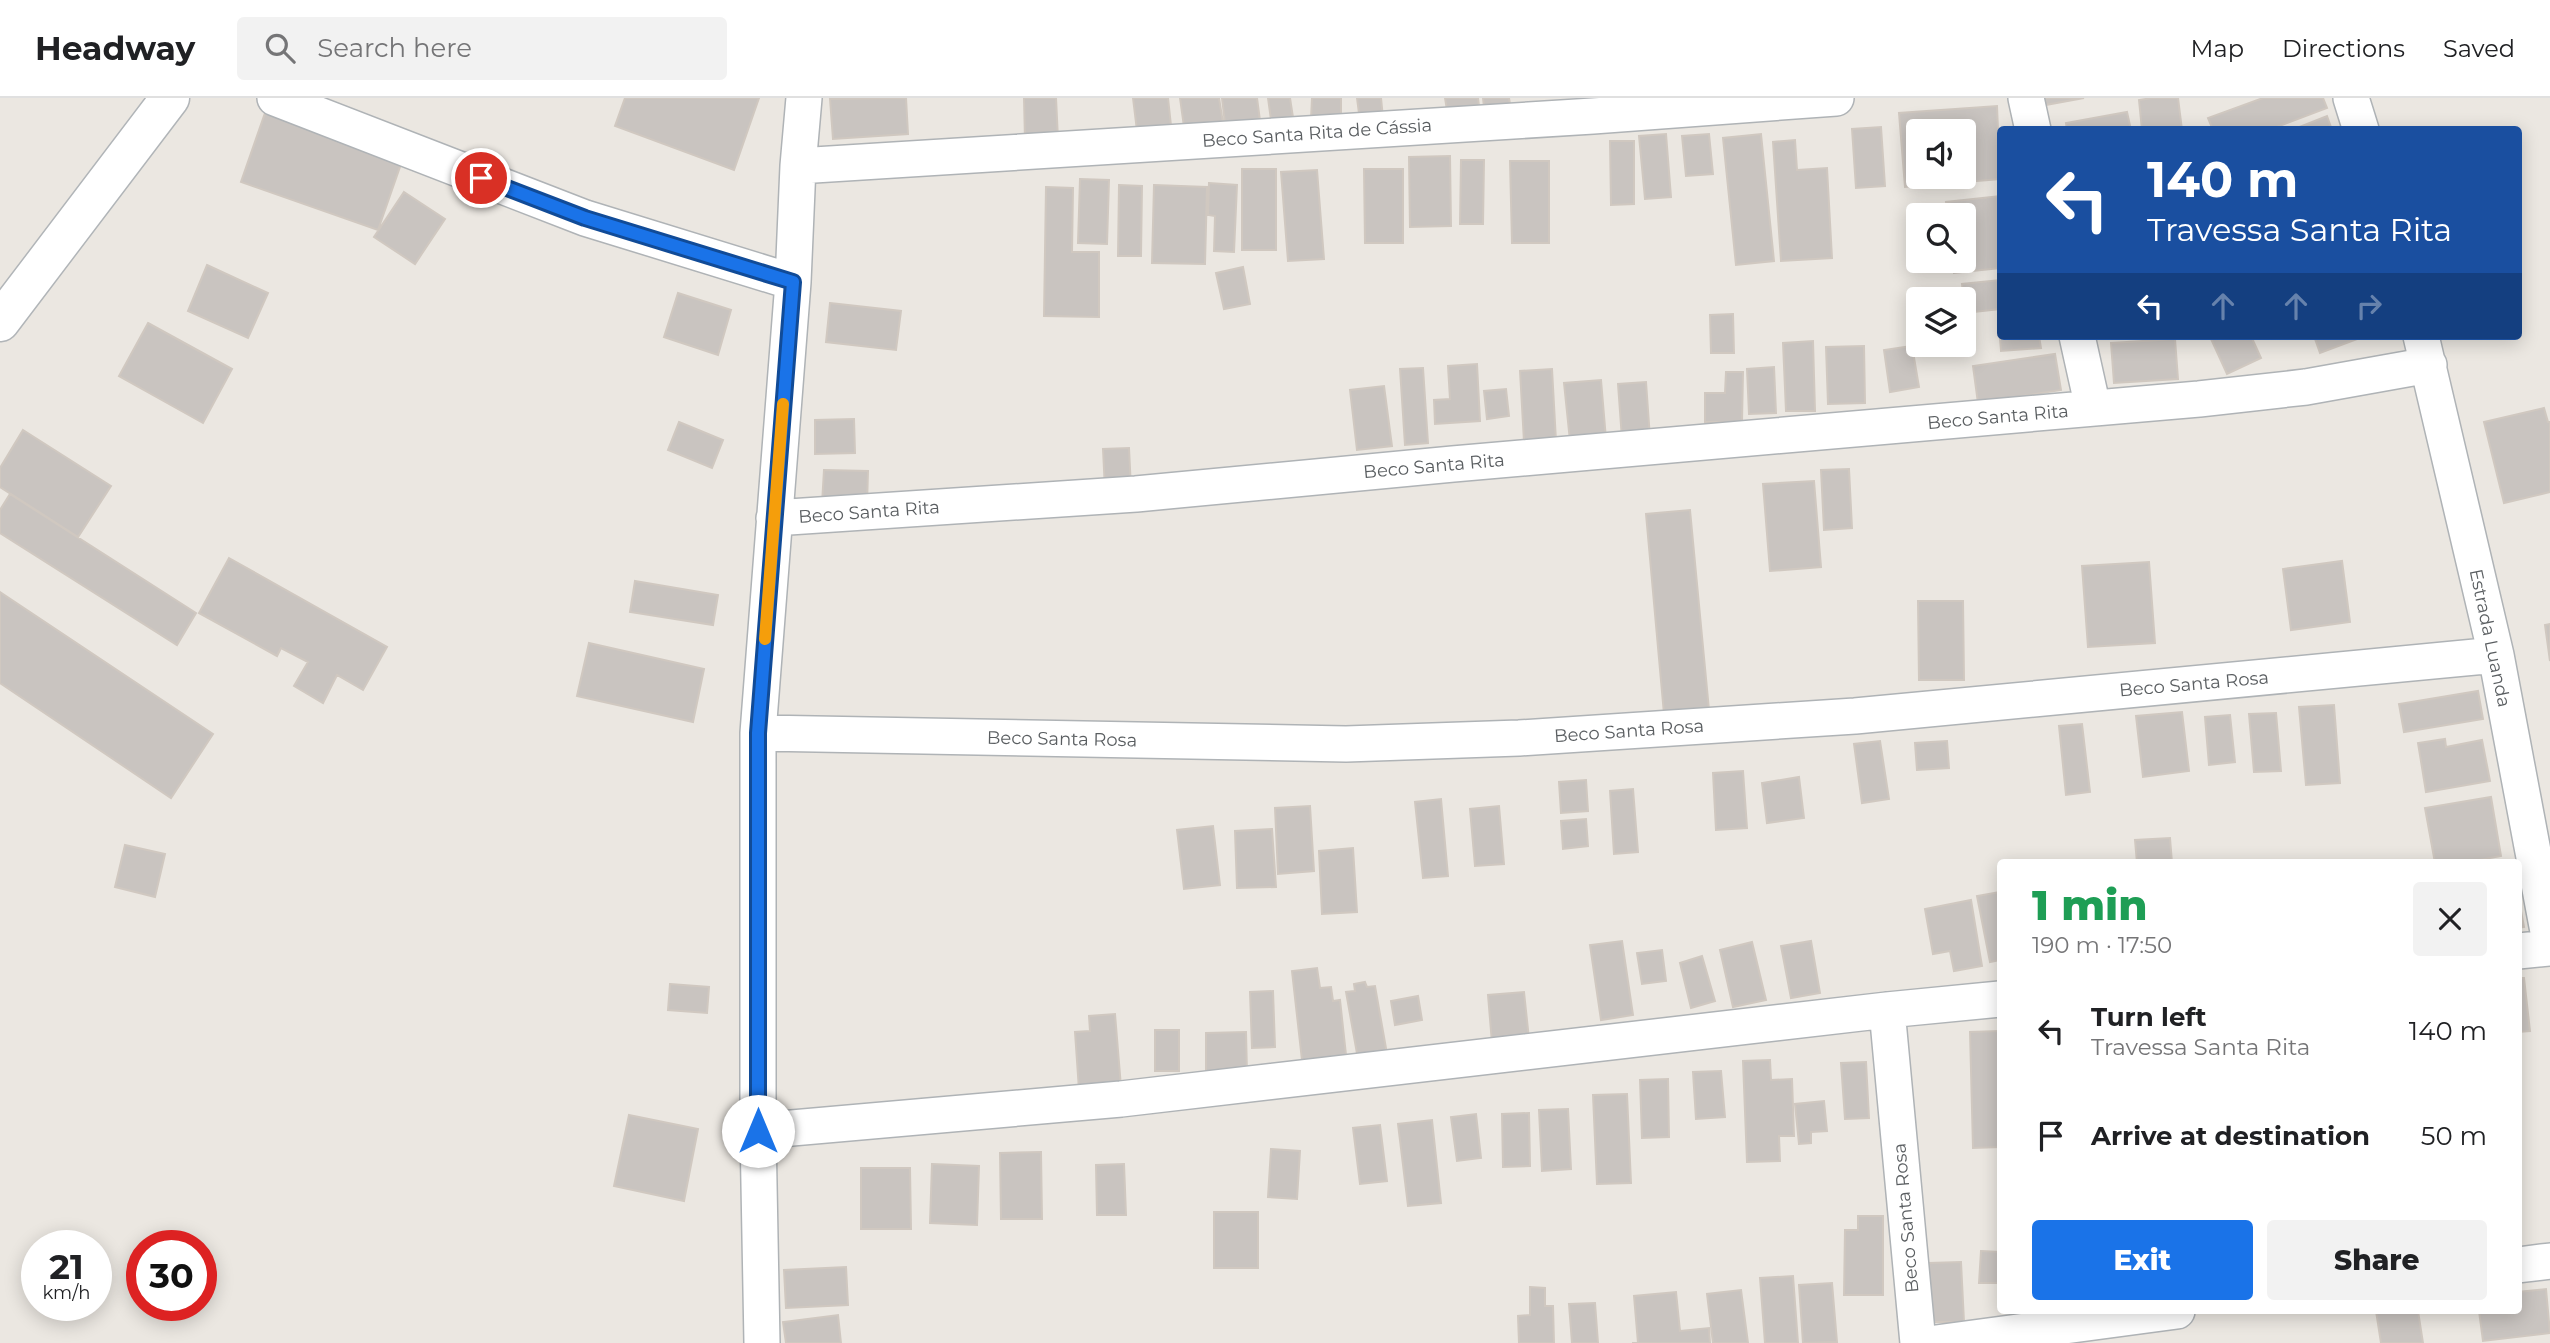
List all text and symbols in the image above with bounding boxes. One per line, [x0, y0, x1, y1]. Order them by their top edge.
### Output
search box [237, 17, 727, 80]
text: Headway [35, 28, 195, 68]
icon: search [261, 29, 299, 67]
text: Search here [317, 32, 472, 64]
text: Map [2191, 34, 2244, 63]
text: Directions [2282, 34, 2405, 63]
text: Saved [2443, 34, 2515, 63]
street label: Beco Santa Rita de Cássia [1201, 114, 1433, 152]
map controls [1906, 119, 1976, 357]
button: sound [1906, 119, 1976, 189]
pin [451, 148, 511, 208]
text: 140 m [2147, 150, 2299, 209]
icon: left [2032, 154, 2123, 245]
icon: arrive [462, 159, 500, 197]
button: search [1906, 203, 1976, 273]
text: Travessa Santa Rita [2147, 210, 2452, 249]
button: layers [1906, 287, 1976, 357]
icon: left [2131, 287, 2169, 325]
icon: ahead [2204, 287, 2242, 325]
icon: ahead [2277, 287, 2315, 325]
icon: right [2350, 287, 2388, 325]
street label: Beco Santa Rita [1926, 400, 2070, 434]
street label: Beco Santa Rita [1362, 449, 1506, 483]
street label: Beco Santa Rita [797, 496, 941, 528]
street label: Estrada Luanda [2465, 567, 2515, 709]
street label: Beco Santa Rosa [2118, 666, 2270, 702]
street label: Beco Santa Rosa [1553, 715, 1705, 747]
street label: Beco Santa Rosa [987, 727, 1137, 751]
text: 1 min [2032, 879, 2148, 931]
button: close [2413, 882, 2487, 956]
text: 190 m · 17:50 [2032, 931, 2172, 959]
text: Turn left [2091, 1001, 2207, 1033]
icon: left [2032, 1012, 2070, 1050]
text: 140 m [2409, 1015, 2487, 1047]
text: Travessa Santa Rita [2091, 1033, 2310, 1061]
position arrow [721, 1094, 795, 1168]
icon: arrive [2032, 1117, 2070, 1155]
text: Arrive at destination [2091, 1120, 2370, 1152]
text: 50 m [2421, 1120, 2487, 1152]
street label: Beco Santa Rosa [1888, 1142, 1924, 1294]
button: Exit [2032, 1220, 2253, 1300]
button: Share [2267, 1220, 2487, 1300]
speed limit sign: 30 [126, 1230, 217, 1321]
text: 21 [49, 1245, 84, 1288]
text: km/h [42, 1282, 91, 1304]

